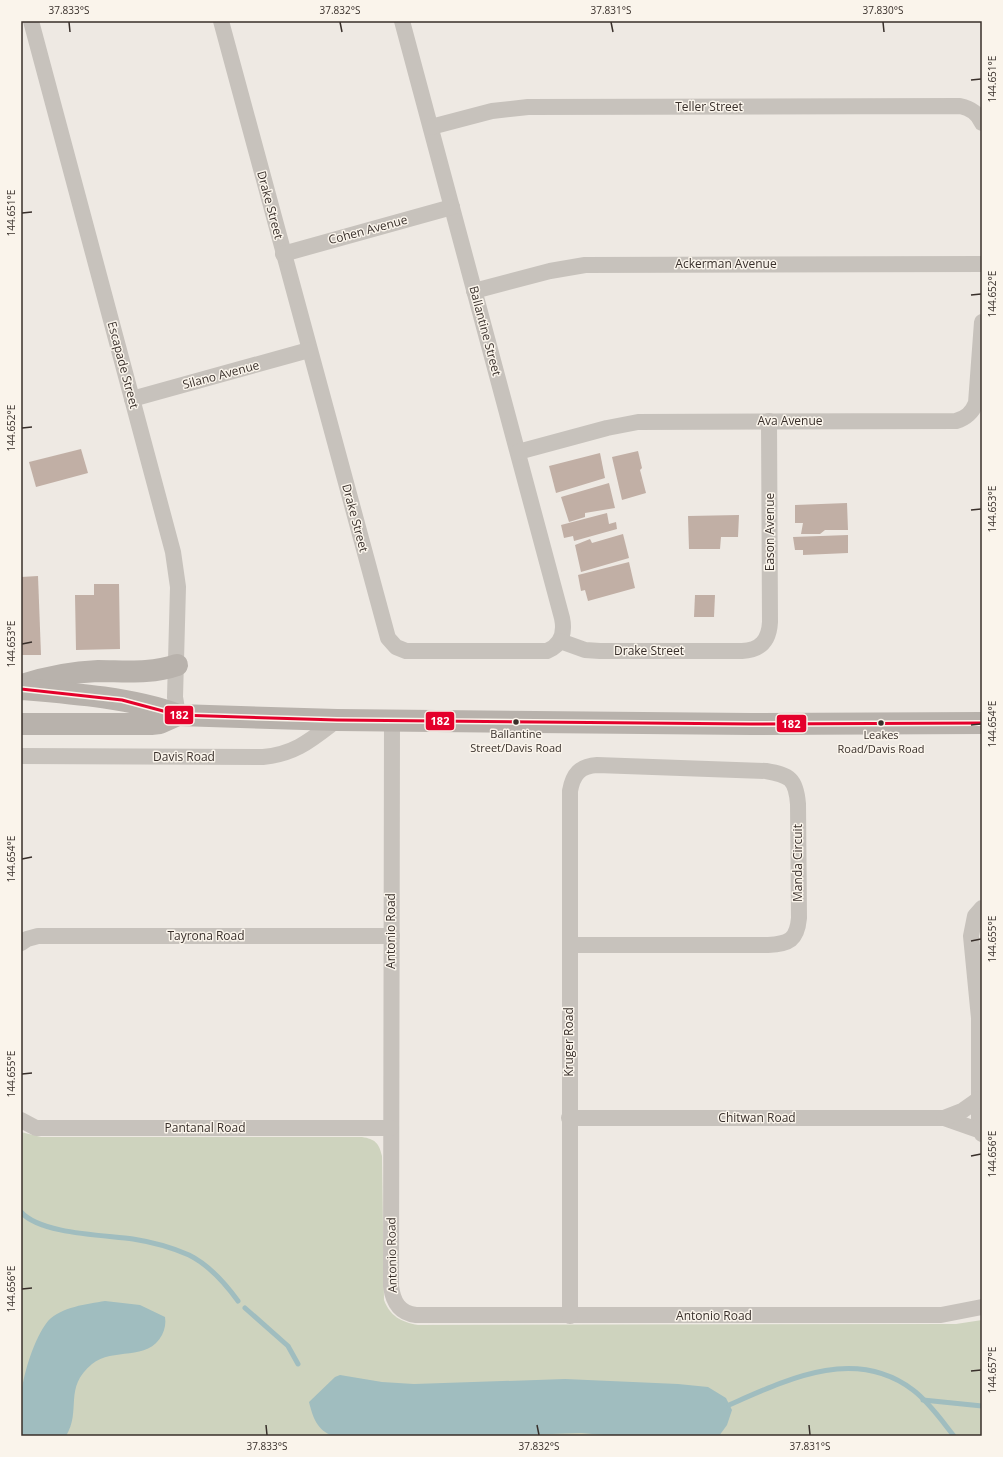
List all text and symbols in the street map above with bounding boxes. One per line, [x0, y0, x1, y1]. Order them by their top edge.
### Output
text: 37.833°S [49, 3, 89, 17]
text: 37.832°S [320, 3, 360, 17]
text: 37.831°S [591, 3, 631, 17]
text: 37.830°S [863, 3, 903, 17]
text: 144.651°E [985, 56, 999, 102]
street label: Teller Street [675, 98, 743, 115]
street label: Drake Street [253, 169, 288, 241]
text: 144.651°E [4, 190, 18, 236]
street label: Cohen Avenue [326, 211, 409, 248]
street label: Ackerman Avenue [675, 255, 777, 272]
text: 144.652°E [985, 271, 999, 317]
street label: Ballantine Street [465, 284, 506, 378]
street label: Escapade Street [104, 319, 143, 410]
street label: Silano Avenue [181, 356, 261, 393]
text: 144.652°E [4, 405, 18, 451]
street label: Ava Avenue [757, 412, 823, 429]
street label: Drake Street [338, 482, 373, 554]
text: 144.653°E [985, 486, 999, 532]
street label: Eason Avenue [761, 492, 778, 571]
text: 144.653°E [4, 621, 18, 667]
street label: Drake Street [614, 642, 684, 659]
text: 144.654°E [985, 701, 999, 747]
line badge: 182 [164, 705, 194, 725]
text: 182 [170, 707, 188, 722]
line badge: 182 [425, 711, 455, 731]
text: 182 [431, 713, 449, 728]
line badge: 182 [776, 714, 807, 733]
text: 182 [782, 716, 800, 731]
marker: Ballantine Street/Davis Road [511, 717, 521, 727]
marker: Leakes Road/Davis Road [876, 718, 886, 728]
place label: Ballantine Street/Davis Road [470, 726, 562, 755]
place label: Leakes Road/Davis Road [838, 727, 925, 756]
street label: Davis Road [153, 748, 215, 765]
street label: Manda Circuit [789, 824, 806, 902]
text: 144.654°E [4, 836, 18, 882]
street label: Antonio Road [382, 893, 399, 969]
text: 144.655°E [985, 916, 999, 962]
street label: Tayrona Road [167, 927, 245, 944]
street label: Kruger Road [560, 1007, 577, 1077]
text: 144.655°E [4, 1051, 18, 1097]
street label: Chitwan Road [718, 1109, 796, 1126]
street label: Pantanal Road [165, 1119, 246, 1136]
text: 144.656°E [985, 1131, 999, 1177]
street label: Antonio Road [382, 1217, 401, 1293]
text: 144.656°E [4, 1266, 18, 1312]
street label: Antonio Road [676, 1307, 752, 1324]
text: 144.657°E [985, 1347, 999, 1393]
text: 37.833°S [247, 1439, 287, 1453]
text: 37.832°S [519, 1439, 559, 1453]
text: 37.831°S [790, 1439, 830, 1453]

